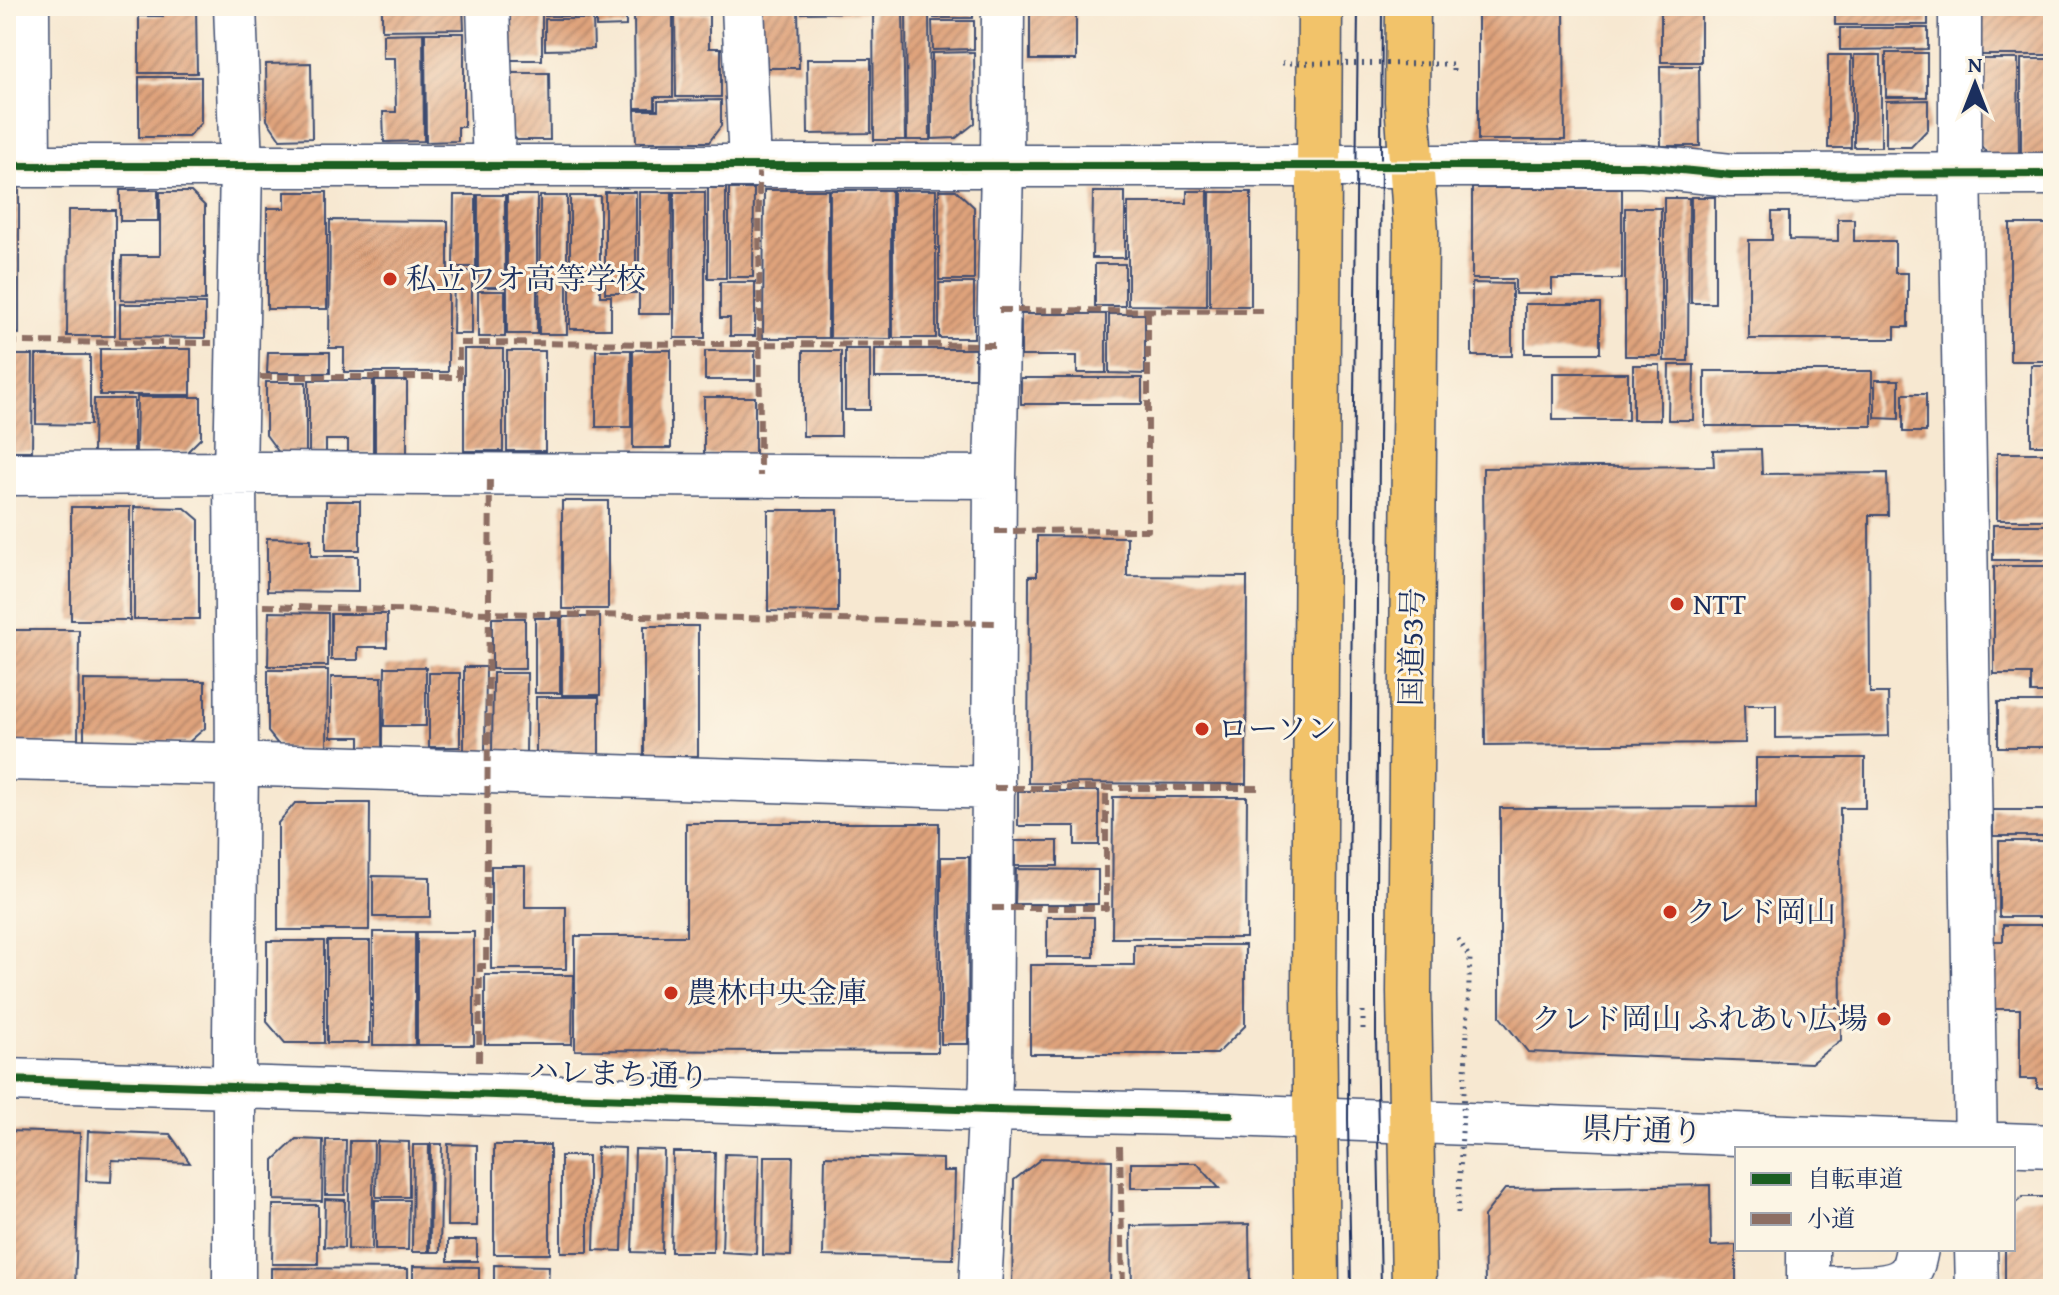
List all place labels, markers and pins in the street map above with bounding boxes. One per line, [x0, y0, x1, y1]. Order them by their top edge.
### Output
place label: 私立ワオ高等学校 [406, 256, 646, 300]
marker: 私立ワオ高等学校 [381, 270, 399, 288]
place label: NTT [1693, 581, 1746, 625]
marker: NTT [1668, 595, 1686, 613]
place label: ローソン [1218, 706, 1337, 750]
marker: ローソン [1193, 720, 1211, 738]
place label: クレド岡山 [1686, 889, 1836, 933]
marker: クレド岡山 [1661, 903, 1679, 921]
place label: 農林中央金庫 [687, 970, 867, 1014]
marker: 農林中央金庫 [662, 984, 680, 1002]
place label: クレド岡山 ふれあい広場 [1531, 996, 1868, 1040]
marker: クレド岡山 ふれあい広場 [1875, 1010, 1893, 1028]

